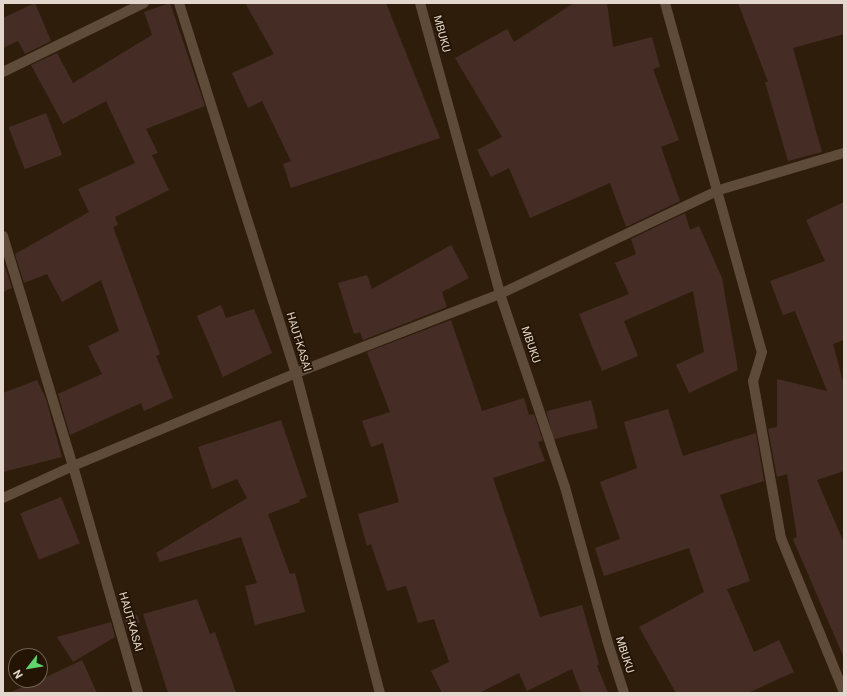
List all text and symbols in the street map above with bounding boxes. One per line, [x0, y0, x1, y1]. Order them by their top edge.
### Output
street label: MBUKU [430, 14, 452, 54]
street label: HAUT-KASAI [283, 311, 313, 373]
street label: MBUKU [518, 325, 542, 365]
street label: HAUT-KASAI [115, 591, 145, 653]
street label: MBUKU [612, 635, 636, 675]
north arrow [8, 648, 48, 688]
text: N [11, 667, 26, 681]

